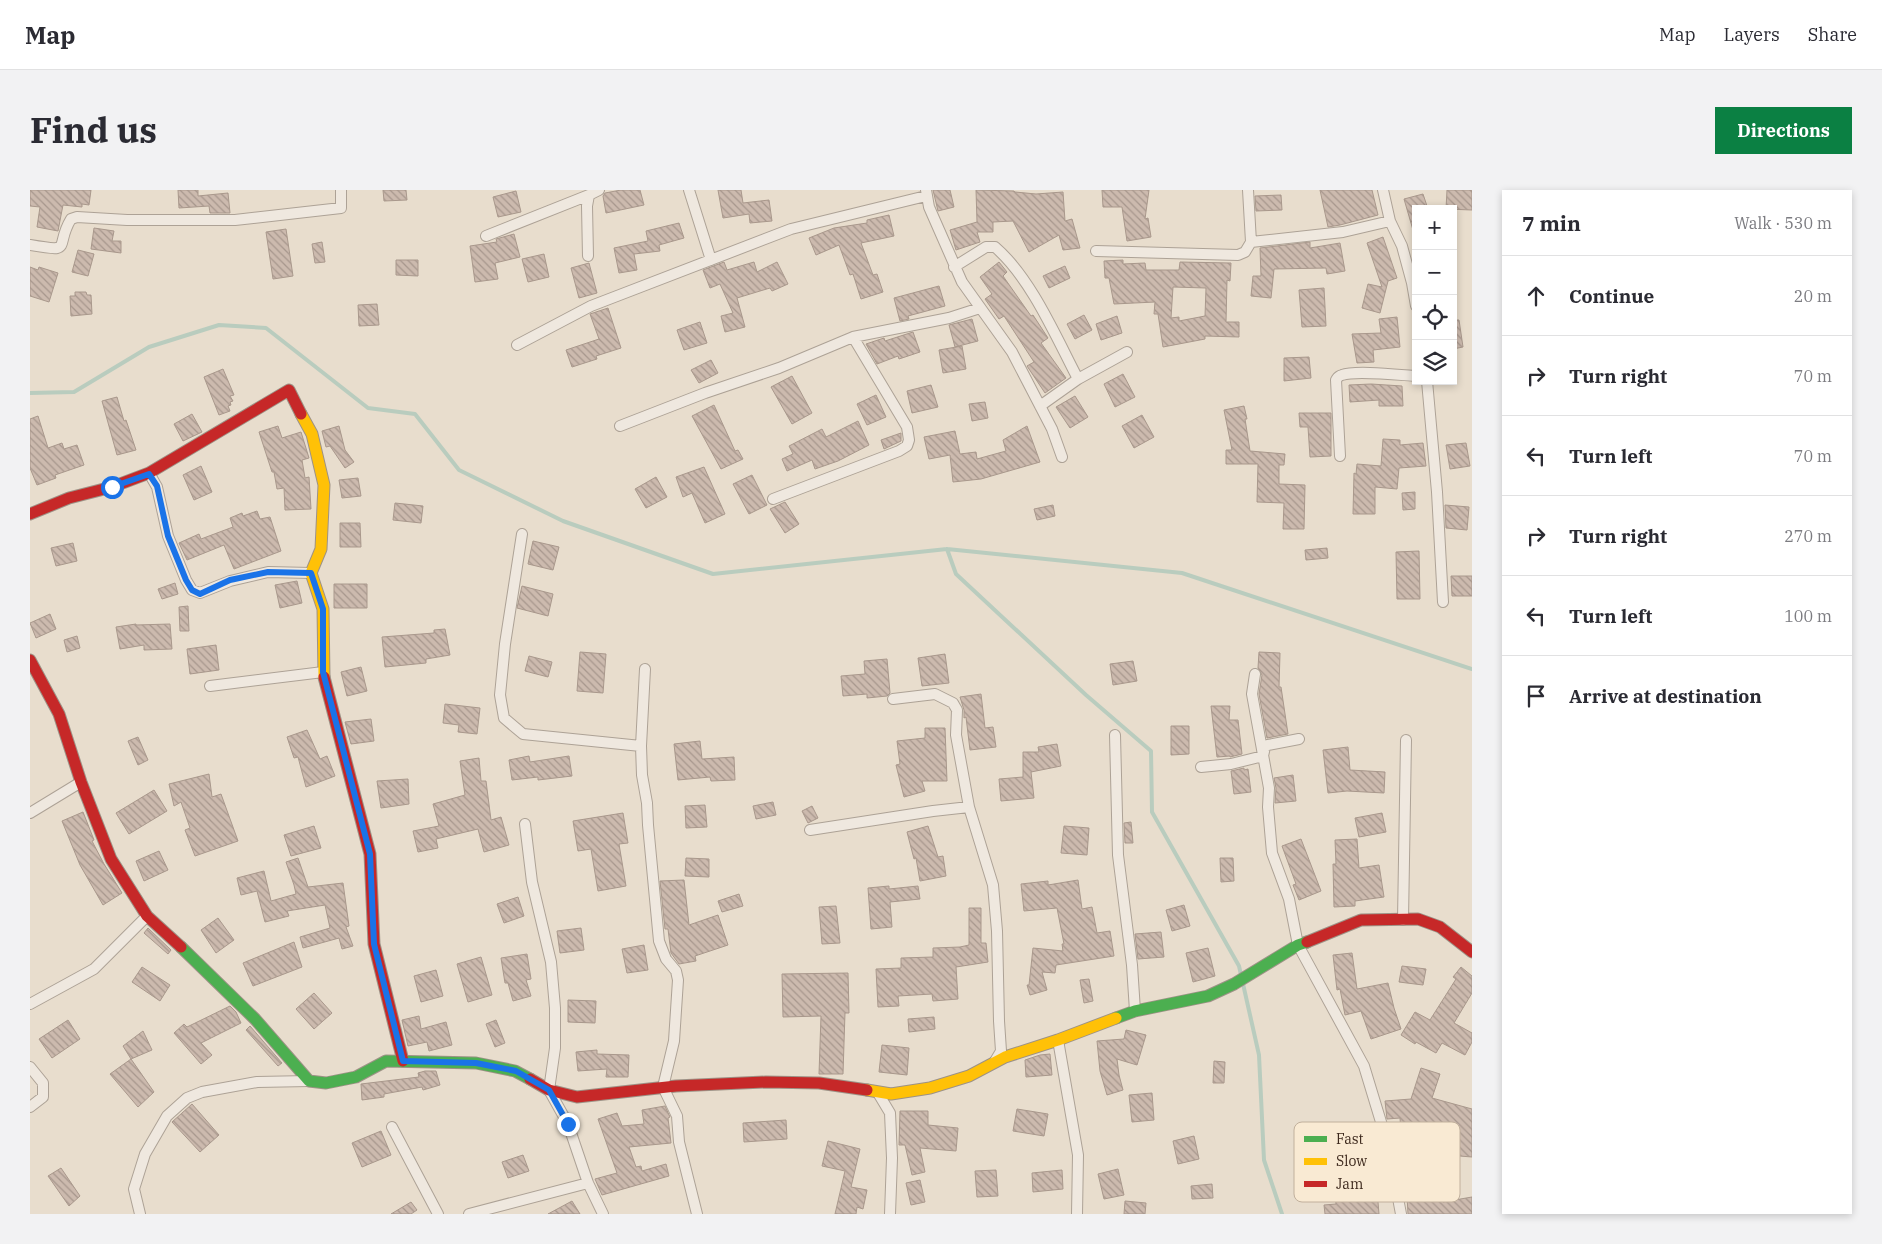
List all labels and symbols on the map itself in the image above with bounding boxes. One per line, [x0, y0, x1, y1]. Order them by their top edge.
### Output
route start [101, 476, 124, 499]
route end [557, 1113, 580, 1136]
legend [1294, 1122, 1460, 1202]
text: Fast [1336, 1130, 1364, 1148]
text: Slow [1336, 1152, 1367, 1170]
text: Jam [1336, 1175, 1363, 1193]

